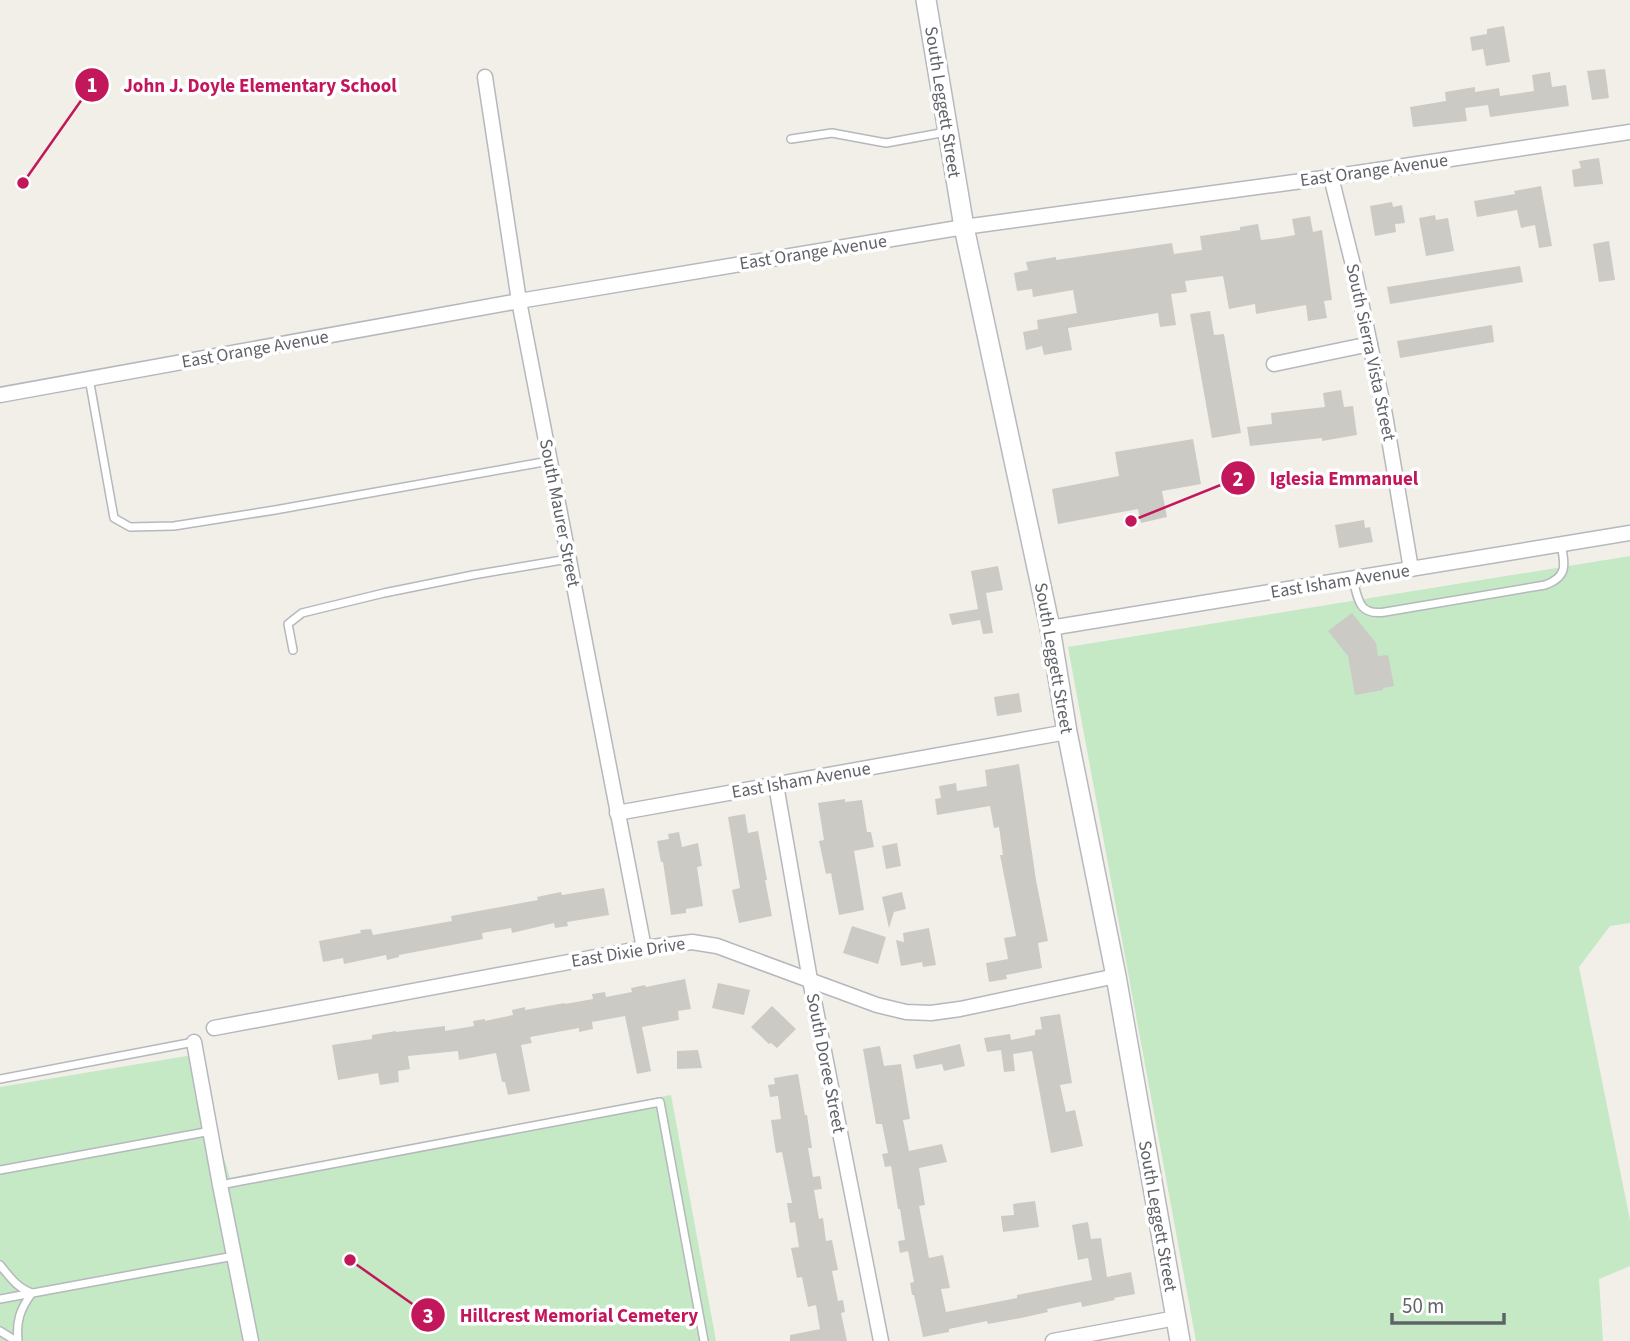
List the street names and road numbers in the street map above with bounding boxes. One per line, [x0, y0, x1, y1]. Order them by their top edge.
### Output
street label: South Leggett Street [918, 25, 967, 180]
street label: East Orange Avenue [1299, 148, 1450, 193]
street label: East Orange Avenue [738, 228, 889, 276]
street label: South Sierra Vista Street [1339, 261, 1402, 443]
street label: East Orange Avenue [180, 324, 331, 375]
street label: South Maurer Street [533, 437, 586, 589]
street label: East Isham Avenue [1269, 558, 1412, 605]
street label: South Leggett Street [1028, 581, 1079, 736]
street label: East Isham Avenue [730, 756, 873, 805]
street label: East Dixie Drive [569, 931, 687, 974]
street label: South Doree Street [800, 991, 851, 1135]
street label: South Leggett Street [1132, 1139, 1183, 1294]

